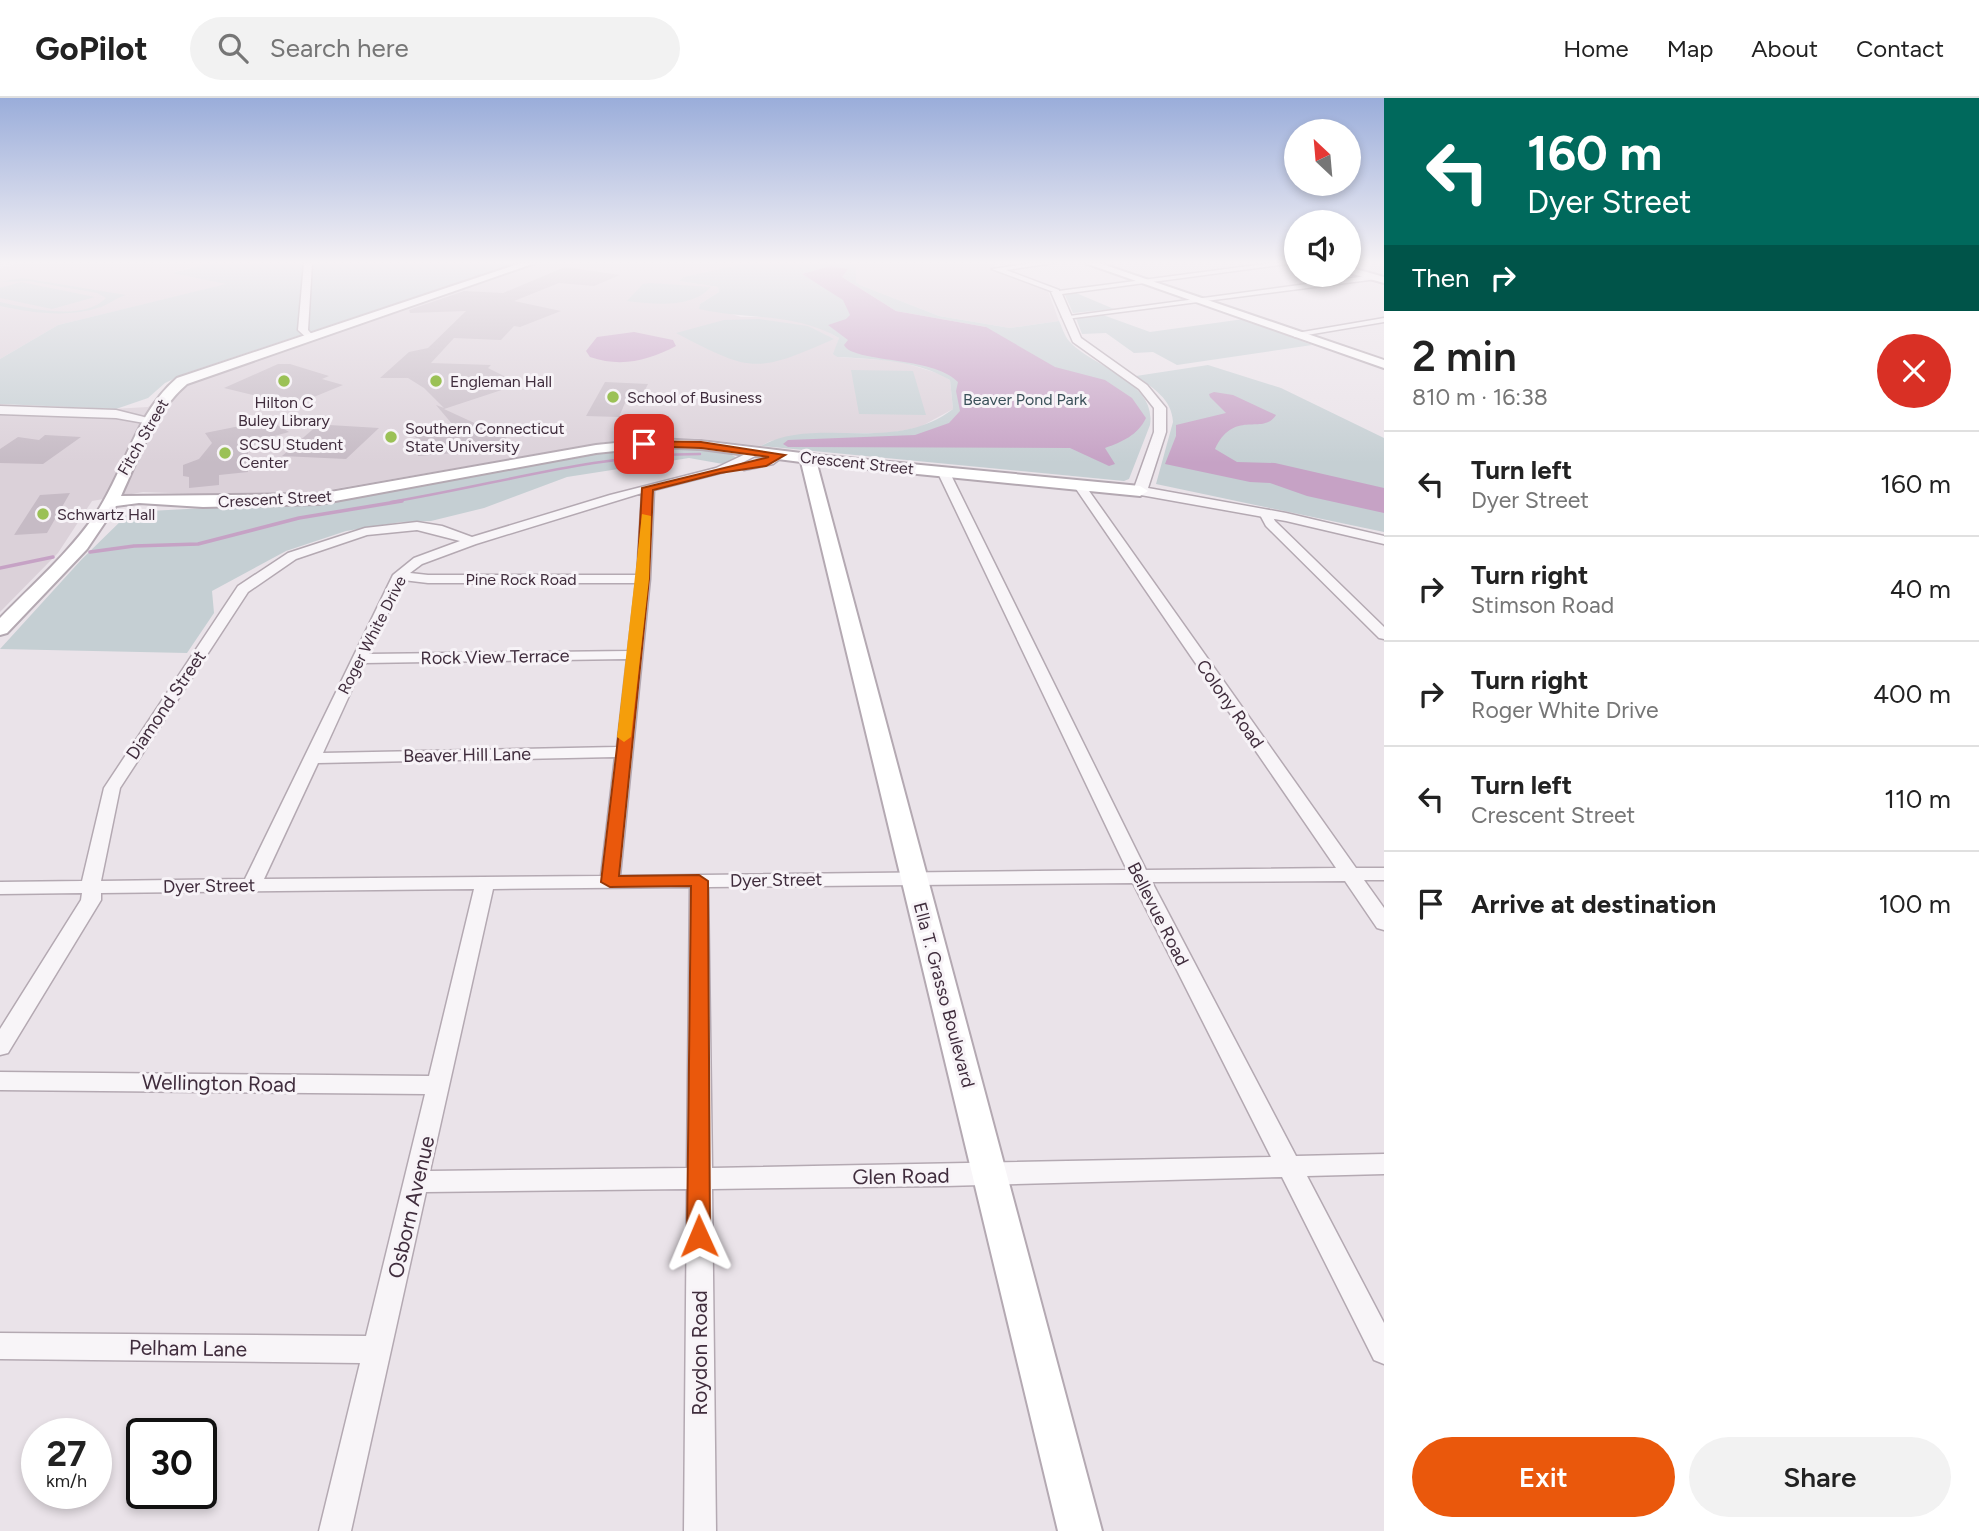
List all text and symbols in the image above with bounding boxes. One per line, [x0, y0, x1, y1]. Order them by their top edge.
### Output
search box [190, 17, 680, 80]
text: GoPilot [35, 29, 148, 68]
icon: search [214, 29, 252, 67]
text: Search here [270, 32, 409, 64]
text: Home [1563, 34, 1629, 63]
text: Map [1667, 34, 1713, 63]
text: About [1751, 34, 1818, 63]
text: Contact [1856, 34, 1944, 63]
north arrow [1284, 119, 1362, 196]
map controls [1284, 119, 1361, 287]
text: 160 m [1527, 123, 1662, 182]
icon: left [1412, 126, 1503, 217]
text: Dyer Street [1527, 183, 1691, 221]
button: sound [1284, 210, 1361, 287]
icon: right [1484, 259, 1522, 297]
text: Then [1412, 262, 1470, 294]
text: 2 min [1412, 331, 1517, 382]
button: close [1877, 334, 1951, 408]
place label: Engleman Hall [450, 372, 552, 391]
marker: Hilton C Buley Library [276, 373, 292, 389]
marker: Engleman Hall [428, 373, 444, 389]
text: 810 m · 16:38 [1412, 383, 1548, 411]
place label: School of Business [627, 388, 762, 407]
marker: School of Business [605, 389, 621, 405]
park label: Beaver Pond Park [963, 390, 1087, 409]
place label: Hilton C Buley Library [238, 393, 331, 430]
street label: Fitch Street [114, 396, 172, 478]
pin [614, 414, 674, 474]
place label: Southern Connecticut State University [405, 419, 565, 456]
icon: arrive [625, 425, 663, 463]
marker: Southern Connecticut State University [383, 429, 399, 445]
place label: SCSU Student Center [239, 435, 343, 472]
marker: SCSU Student Center [217, 445, 233, 461]
street label: Crescent Street [799, 448, 915, 478]
text: Turn left [1471, 454, 1572, 486]
icon: left [1412, 465, 1450, 503]
text: 160 m [1880, 468, 1951, 500]
text: Dyer Street [1471, 486, 1589, 514]
street label: Crescent Street [217, 487, 333, 511]
place label: Schwartz Hall [57, 505, 155, 524]
marker: Schwartz Hall [35, 506, 51, 522]
text: Turn right [1471, 559, 1588, 591]
street label: Pine Rock Road [465, 570, 577, 589]
icon: right [1412, 570, 1450, 608]
street label: Roger White Drive [334, 572, 410, 697]
text: 40 m [1890, 573, 1951, 605]
text: Stimson Road [1471, 591, 1614, 619]
street label: Rock View Terrace [420, 645, 570, 669]
street label: Diamond Street [121, 646, 211, 764]
street label: Colony Road [1191, 655, 1269, 753]
text: Turn right [1471, 664, 1588, 696]
icon: right [1412, 675, 1450, 713]
text: 400 m [1873, 678, 1951, 710]
text: Roger White Drive [1471, 696, 1659, 724]
street label: Beaver Hill Lane [403, 743, 531, 767]
text: Turn left [1471, 769, 1572, 801]
icon: left [1412, 780, 1450, 818]
text: 110 m [1884, 783, 1951, 815]
text: Crescent Street [1471, 801, 1635, 829]
street label: Bellevue Road [1122, 858, 1194, 970]
street label: Dyer Street [730, 868, 823, 892]
street label: Dyer Street [163, 874, 256, 898]
icon: arrive [1412, 885, 1450, 923]
text: Arrive at destination [1471, 888, 1716, 920]
text: 100 m [1878, 888, 1951, 920]
street label: Ella T. Grasso Boulevard [909, 900, 979, 1090]
street label: Wellington Road [142, 1069, 296, 1097]
street label: Osborn Avenue [382, 1133, 440, 1281]
street label: Glen Road [852, 1163, 950, 1189]
position arrow [662, 1199, 736, 1273]
street label: Roydon Road [687, 1290, 712, 1416]
street label: Pelham Lane [129, 1334, 247, 1362]
speed limit sign: 30 [126, 1418, 217, 1509]
text: 27 [47, 1433, 86, 1475]
button: Exit [1412, 1437, 1675, 1517]
button: Share [1689, 1437, 1951, 1517]
text: km/h [46, 1470, 87, 1492]

